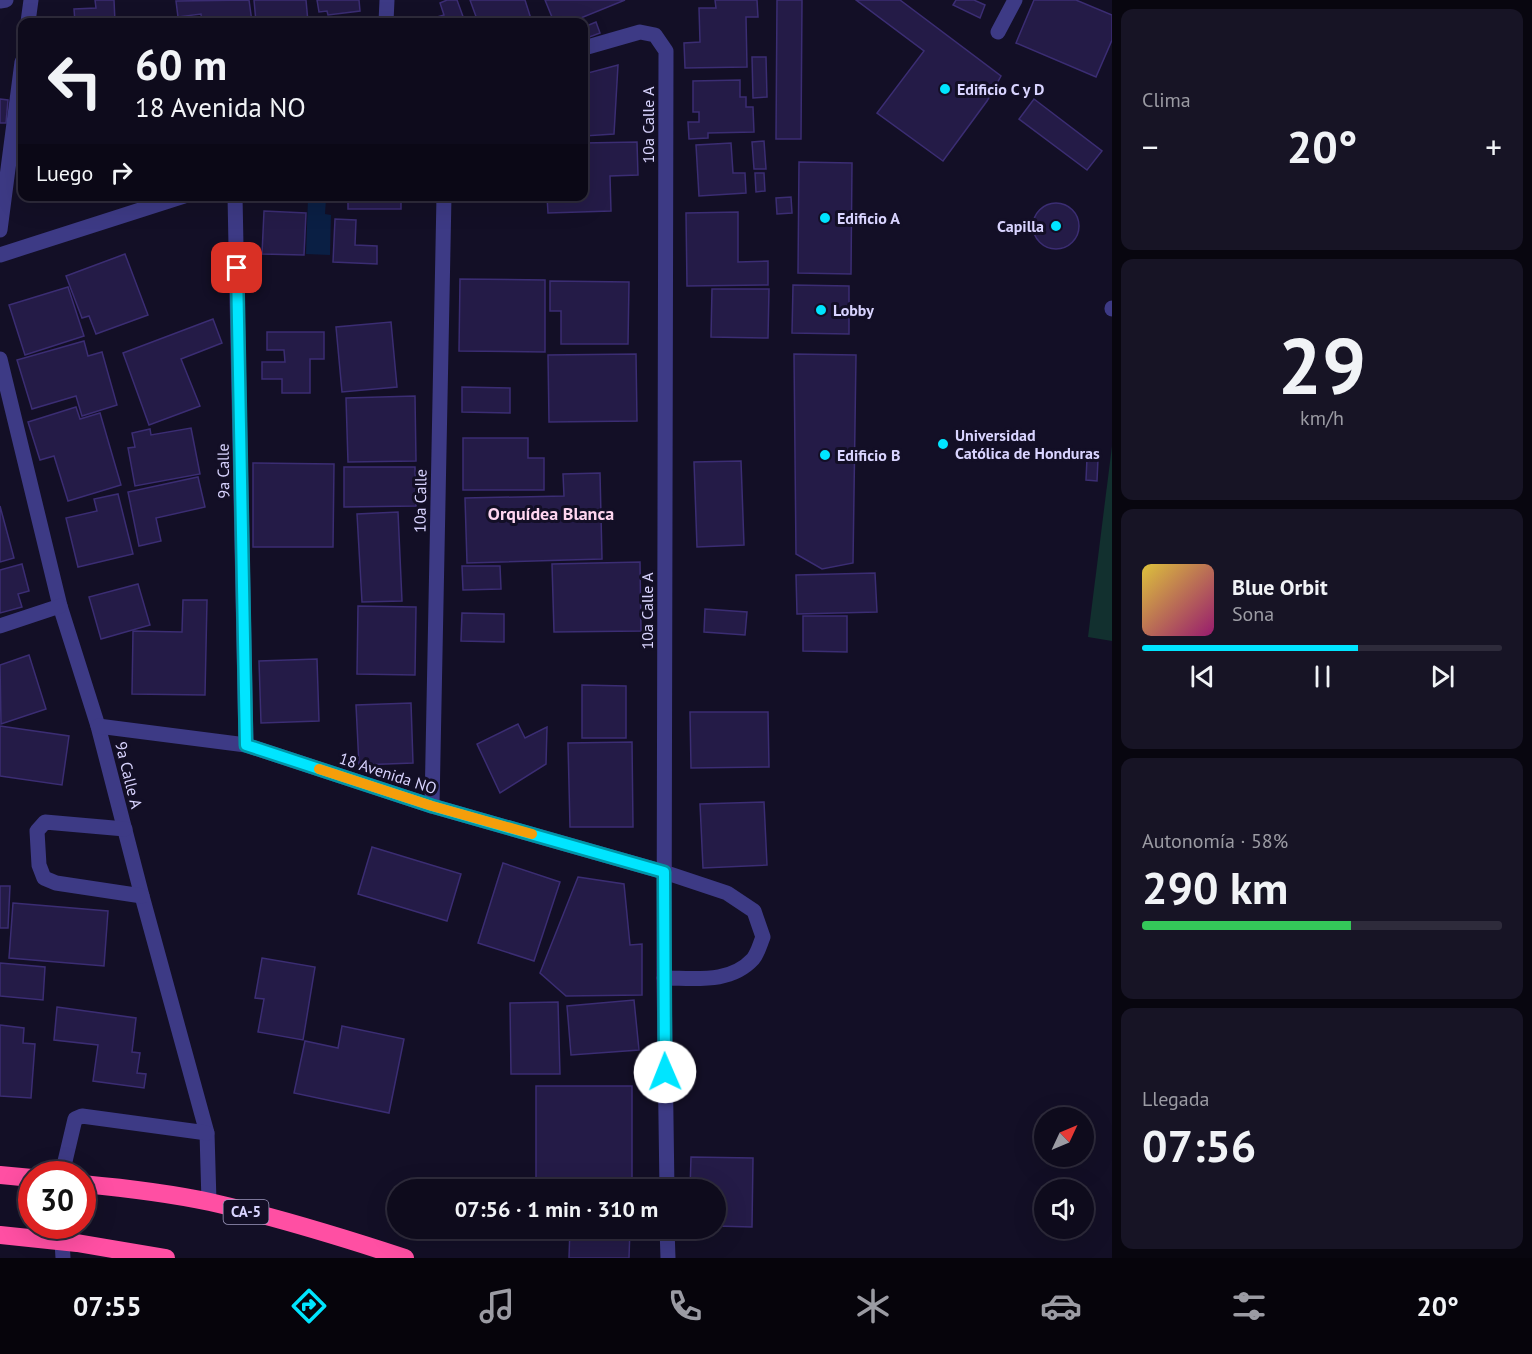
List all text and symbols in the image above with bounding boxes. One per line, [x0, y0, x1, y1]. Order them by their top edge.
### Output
text: 60 m [135, 37, 227, 92]
icon: left [36, 42, 114, 120]
place label: Edificio C y D [957, 79, 1044, 99]
marker: Edificio C y D [938, 82, 952, 96]
street label: 10a Calle A [638, 86, 658, 164]
text: Clima [1142, 87, 1191, 113]
text: 18 Avenida NO [135, 90, 306, 124]
text: 20° [1287, 117, 1357, 175]
text: − [1142, 125, 1159, 168]
text: + [1485, 125, 1502, 168]
icon: right [105, 156, 138, 189]
text: Luego [36, 159, 93, 187]
place label: Edificio A [837, 208, 900, 228]
marker: Edificio A [818, 211, 832, 225]
place label: Capilla [997, 216, 1044, 236]
marker: Capilla [1049, 219, 1063, 233]
pin [211, 242, 262, 293]
icon: arrive [220, 251, 253, 284]
place label: Lobby [833, 300, 874, 320]
marker: Lobby [814, 303, 828, 317]
text: 29 [1278, 315, 1366, 416]
text: km/h [1300, 405, 1344, 431]
place label: Universidad Católica de Honduras [955, 425, 1100, 463]
marker: Universidad Católica de Honduras [936, 437, 950, 451]
street label: 9a Calle [213, 443, 233, 499]
place label: Edificio B [837, 445, 900, 465]
marker: Edificio B [818, 448, 832, 462]
street label: 10a Calle [409, 469, 431, 533]
district label: Orquídea Blanca [488, 502, 614, 525]
street label: 10a Calle A [637, 572, 657, 650]
text: Blue Orbit [1232, 573, 1328, 601]
text: Sona [1232, 601, 1274, 627]
icon: previous [1186, 660, 1219, 693]
icon: pause [1306, 660, 1339, 693]
icon: next [1426, 660, 1459, 693]
street label: 9a Calle A [111, 739, 147, 811]
street label: 18 Avenida NO [337, 748, 439, 798]
text: Autonomía · 58% [1142, 828, 1288, 854]
text: 290 km [1142, 858, 1288, 916]
position arrow [633, 1040, 697, 1104]
text: Llegada [1142, 1086, 1209, 1112]
north arrow [1034, 1107, 1094, 1167]
map controls [1034, 1107, 1094, 1239]
text: 07:56 [1142, 1116, 1256, 1174]
speed limit sign: 30 [18, 1161, 96, 1239]
button: sound [1034, 1179, 1094, 1239]
text: 07:56 · 1 min · 310 m [455, 1195, 658, 1223]
road number: CA-5 [224, 1200, 268, 1224]
icon: directions [288, 1285, 330, 1327]
icon: music [476, 1285, 518, 1327]
icon: phone [664, 1285, 706, 1327]
icon: climate [852, 1285, 894, 1327]
icon: car [1040, 1285, 1082, 1327]
icon: filters [1228, 1285, 1270, 1327]
text: 07:55 [73, 1289, 142, 1323]
text: 20° [1416, 1289, 1459, 1323]

